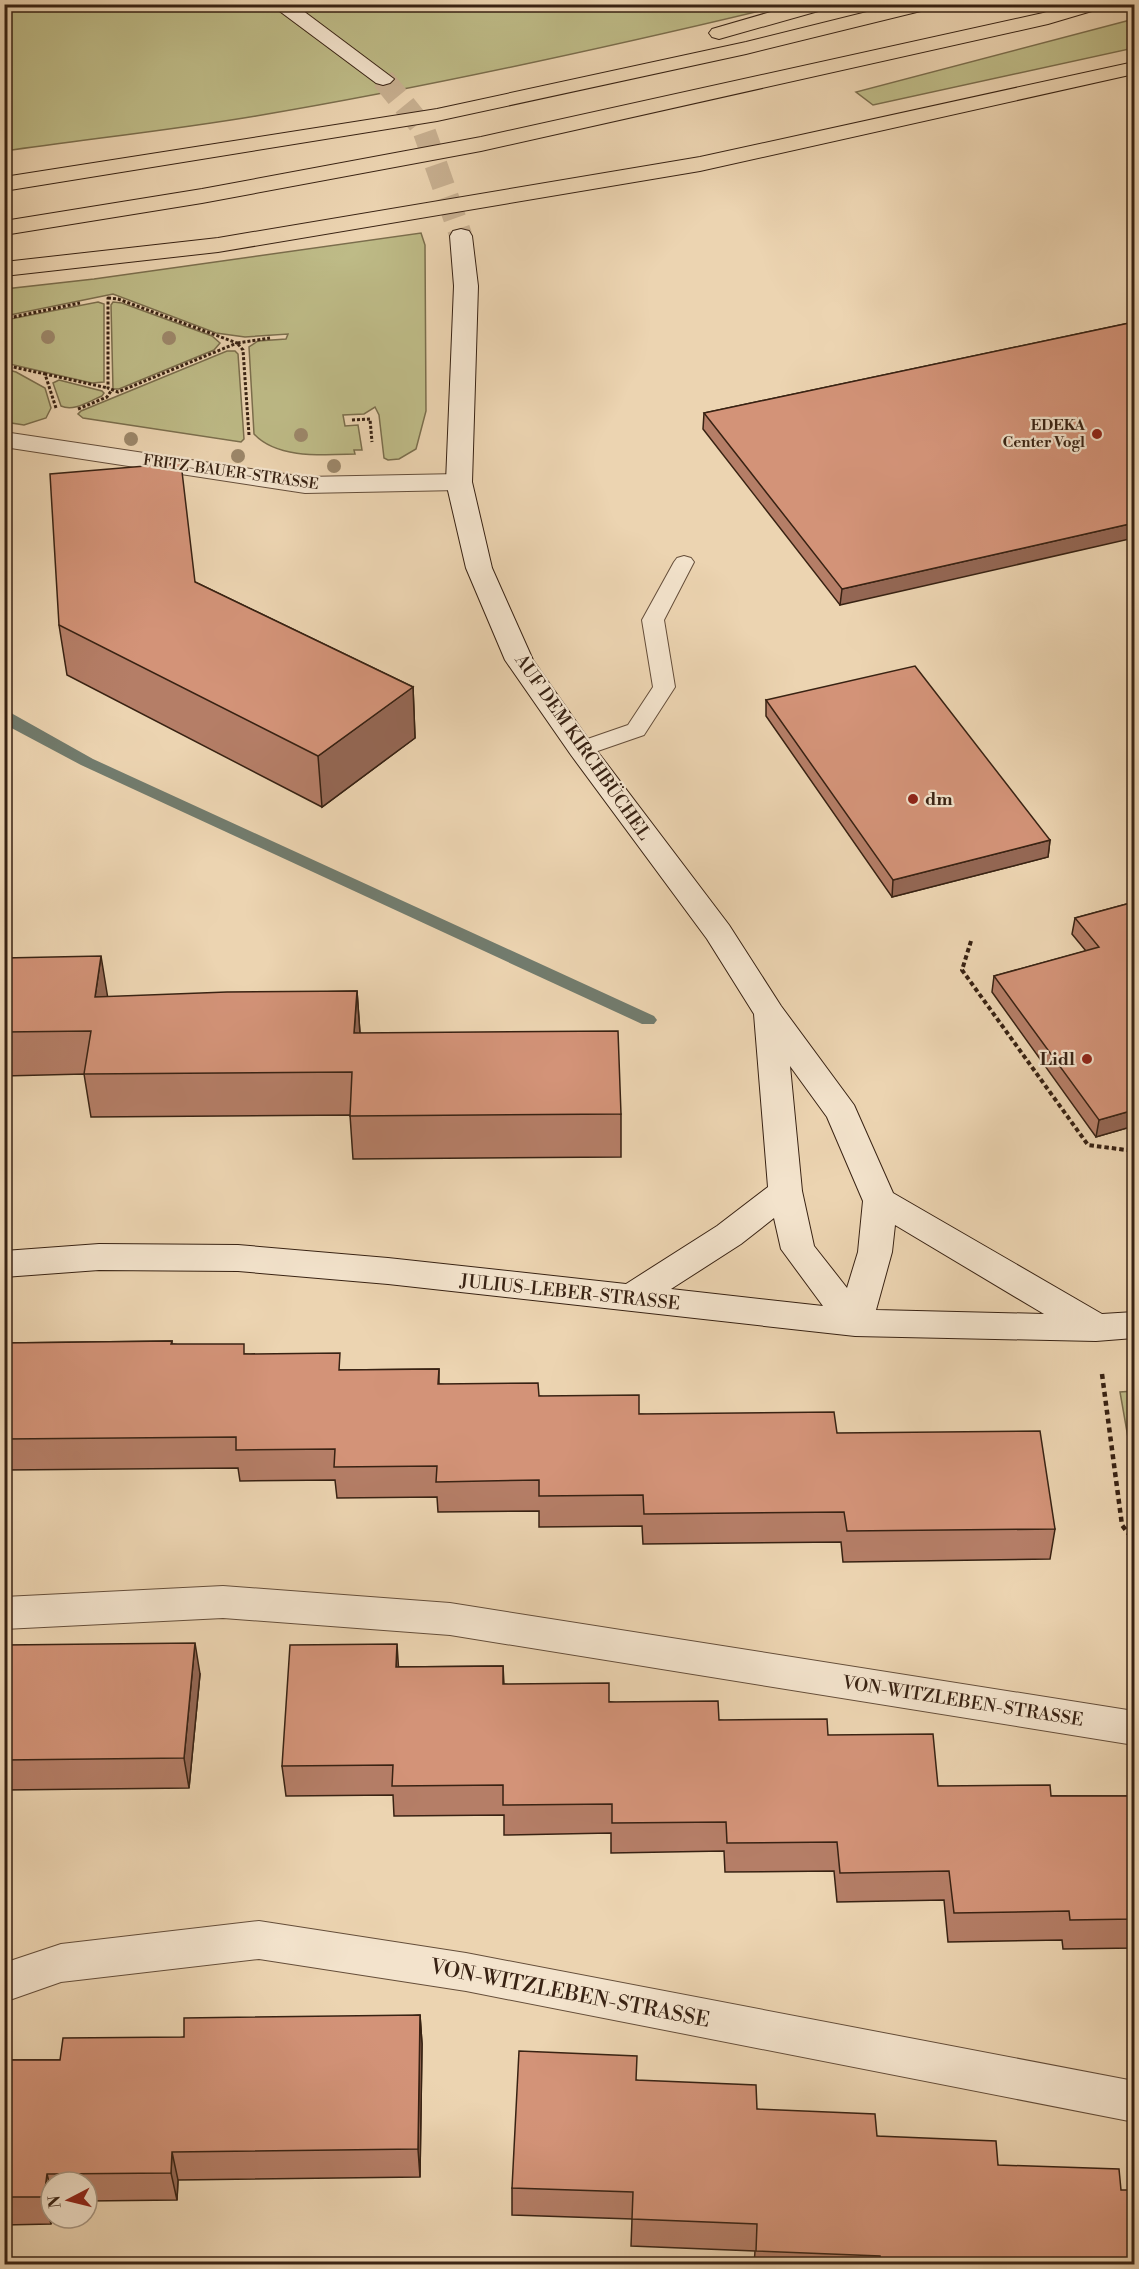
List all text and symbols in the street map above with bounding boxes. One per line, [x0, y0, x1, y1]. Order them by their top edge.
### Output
place label: EDEKA Center Vogl [1003, 416, 1085, 452]
marker: EDEKA Center Vogl [1090, 427, 1104, 441]
street label: FRITZ-BAUER-STRASSE [142, 451, 320, 494]
street label: AUF DEM KIRCHBÜCHEL [509, 649, 656, 845]
place label: dm [925, 788, 953, 811]
marker: dm [906, 792, 920, 806]
place label: Lidl [1040, 1048, 1075, 1071]
marker: Lidl [1080, 1052, 1094, 1066]
street label: JULIUS-LEBER-STRASSE [458, 1269, 681, 1315]
street label: VON-WITZLEBEN-STRASSE [840, 1671, 1085, 1732]
street label: VON-WITZLEBEN-STRASSE [427, 1954, 712, 2034]
north arrow [39, 2170, 99, 2230]
text: N [44, 2194, 66, 2209]

